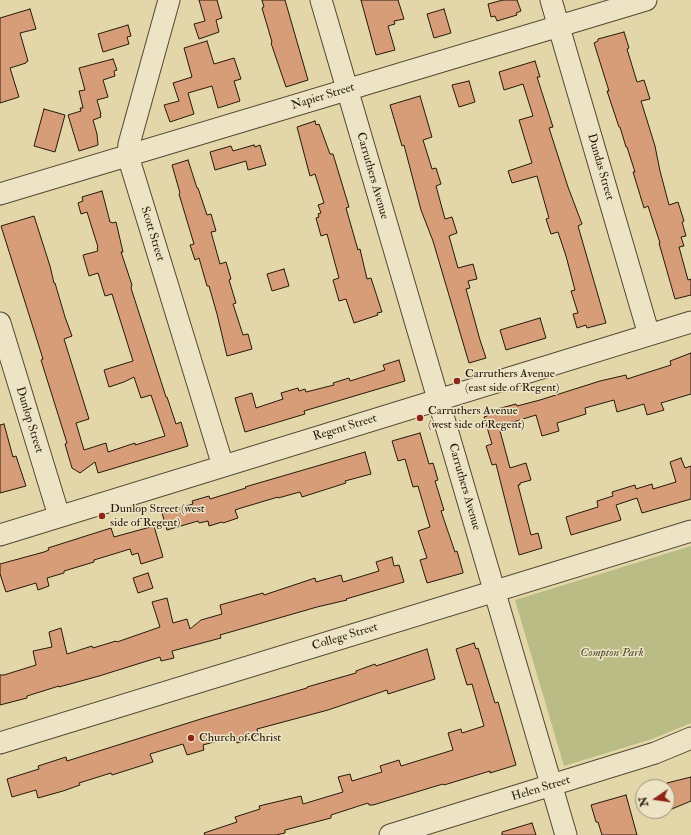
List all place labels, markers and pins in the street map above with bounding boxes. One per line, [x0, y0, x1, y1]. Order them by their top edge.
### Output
place label: Carruthers Avenue (east side of Regent) [465, 367, 559, 395]
marker: Carruthers Avenue (east side of Regent) [452, 376, 462, 386]
place label: Carruthers Avenue (west side of Regent) [428, 404, 525, 432]
marker: Carruthers Avenue (west side of Regent) [415, 413, 425, 423]
place label: Dunlop Street (west side of Regent) [110, 502, 205, 530]
marker: Dunlop Street (west side of Regent) [97, 511, 107, 521]
place label: Church of Christ [199, 731, 281, 745]
marker: Church of Christ [186, 733, 196, 743]

